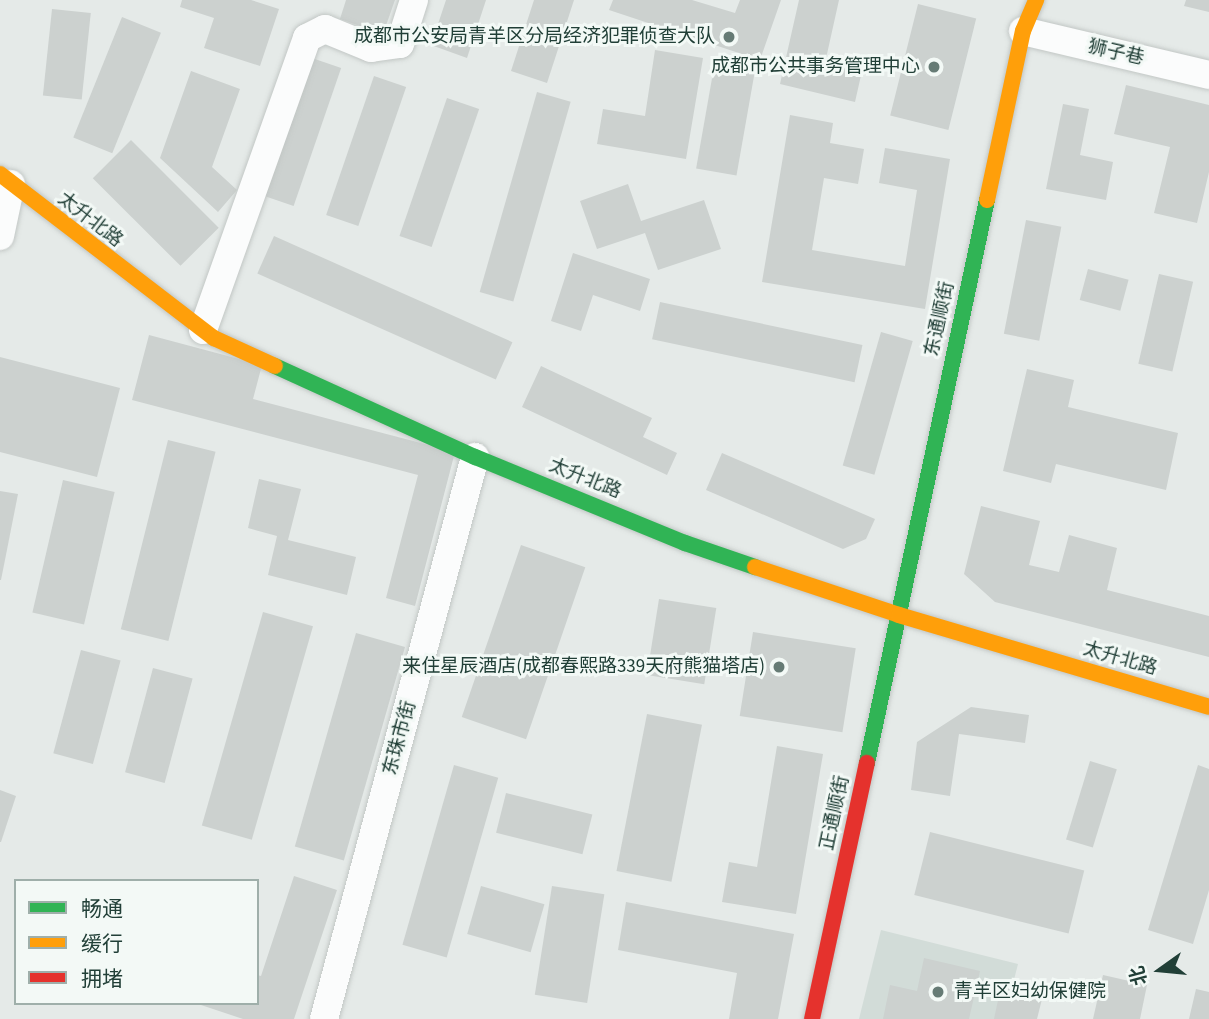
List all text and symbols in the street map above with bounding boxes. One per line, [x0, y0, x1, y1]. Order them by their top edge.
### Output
place label: 成都市公安局青羊区分局经济犯罪侦查大队 [354, 26, 715, 48]
marker: 成都市公安局青羊区分局经济犯罪侦查大队 [721, 29, 737, 45]
street label: 狮子巷 [1086, 35, 1146, 71]
place label: 成都市公共事务管理中心 [711, 56, 920, 78]
marker: 成都市公共事务管理中心 [926, 59, 942, 75]
street label: 太升北路 [53, 188, 127, 252]
street label: 东通顺街 [921, 279, 959, 359]
street label: 太升北路 [545, 454, 625, 504]
street label: 太升北路 [1080, 638, 1160, 680]
place label: 来住星辰酒店(成都春熙路339天府熊猫塔店) [402, 656, 765, 678]
marker: 来住星辰酒店(成都春熙路339天府熊猫塔店) [771, 659, 787, 675]
street label: 东珠市街 [379, 698, 421, 778]
street label: 正通顺街 [816, 773, 854, 853]
legend [14, 879, 259, 1005]
text: 畅通 [81, 894, 123, 924]
text: 缓行 [81, 929, 123, 959]
north arrow [1125, 935, 1195, 1005]
text: 北 [1124, 963, 1155, 988]
text: 拥堵 [81, 964, 123, 994]
place label: 青羊区妇幼保健院 [954, 981, 1106, 1003]
marker: 青羊区妇幼保健院 [928, 982, 948, 1002]

